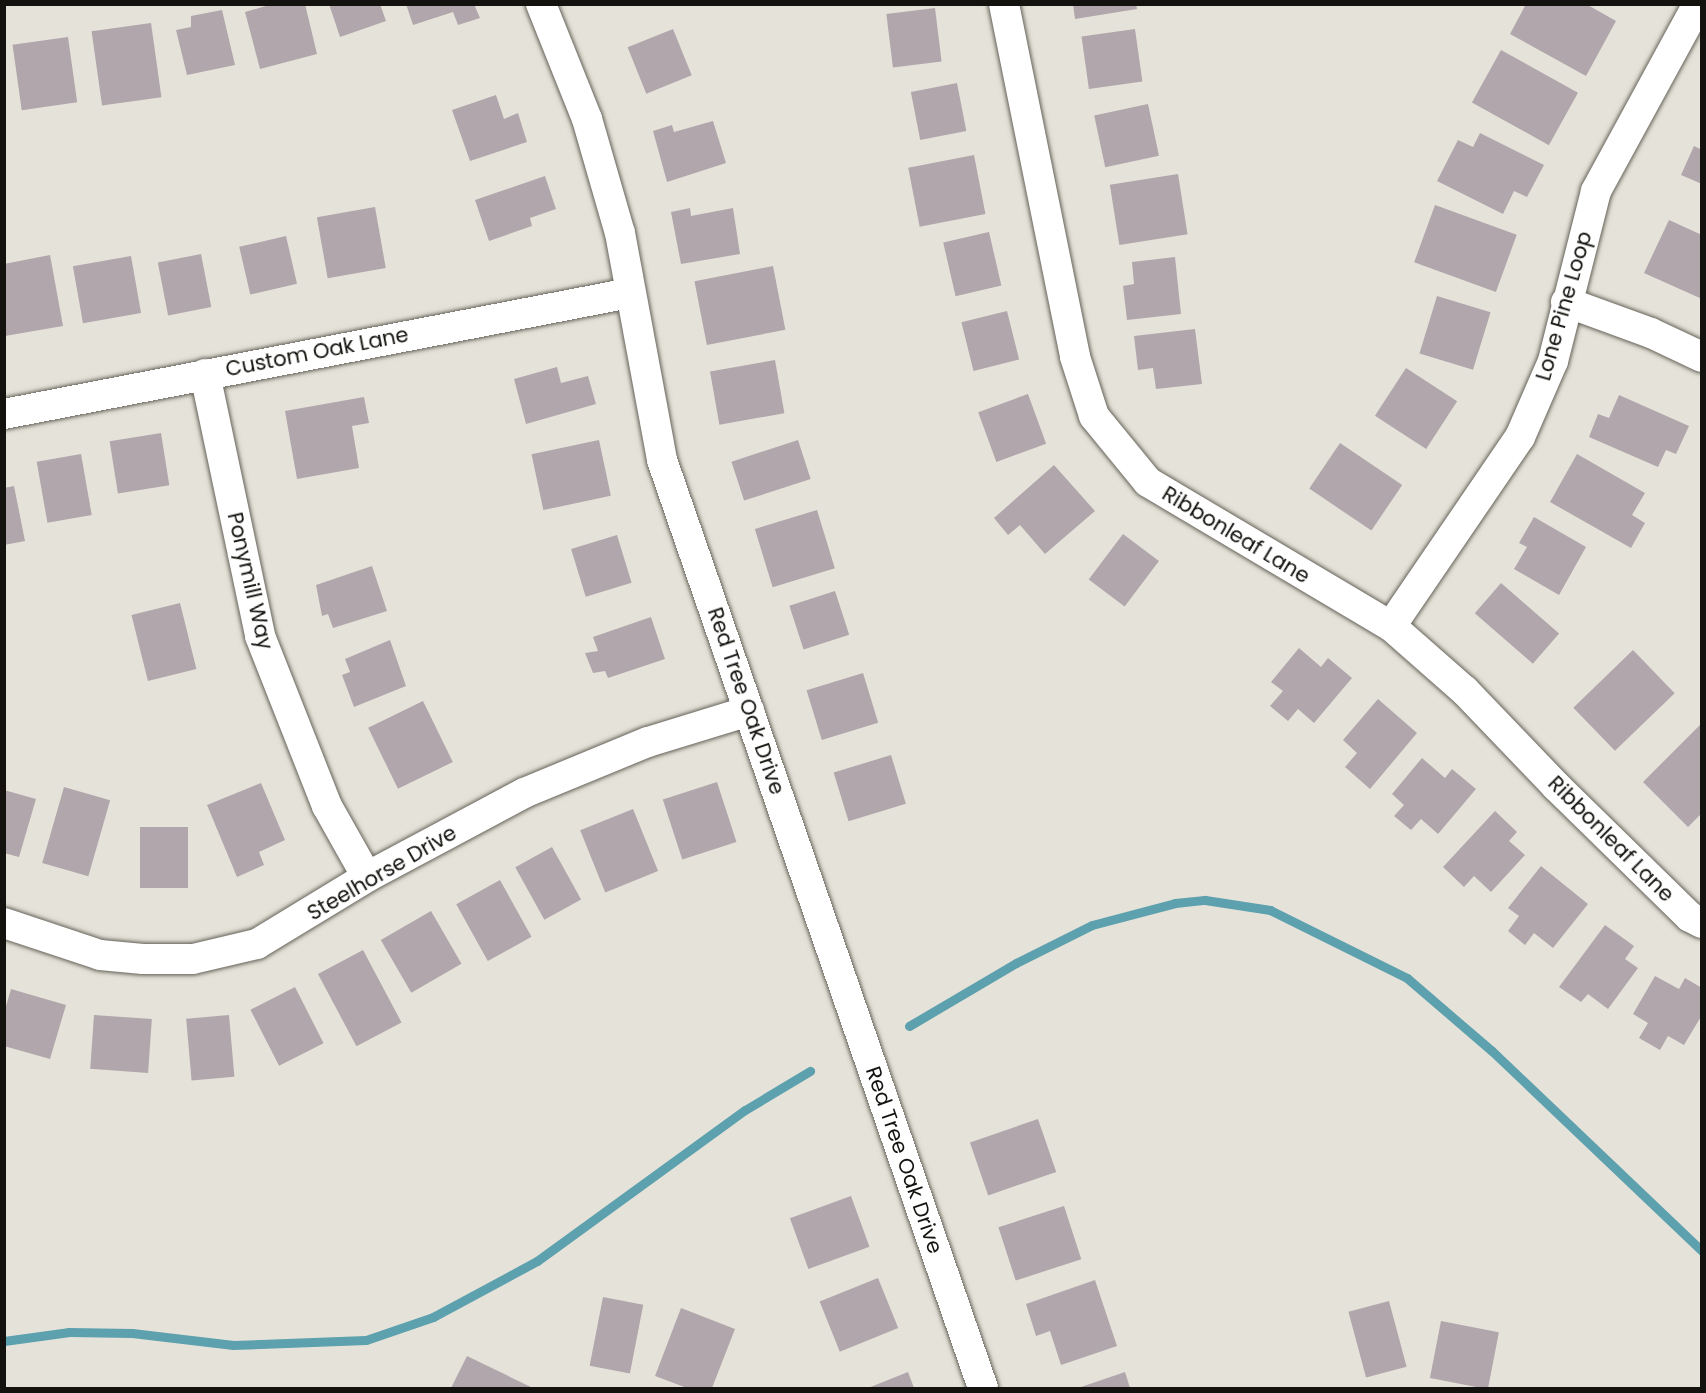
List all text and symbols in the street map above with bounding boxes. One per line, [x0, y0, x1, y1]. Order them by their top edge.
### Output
street label: Lone Pine Loop [1531, 228, 1597, 384]
street label: Custom Oak Lane [223, 322, 411, 382]
street label: Ribbonleaf Lane [1158, 481, 1314, 589]
street label: Ponymill Way [222, 510, 278, 652]
street label: Red Tree Oak Drive [702, 604, 790, 798]
street label: Ribbonleaf Lane [1543, 771, 1679, 907]
street label: Steelhorse Drive [303, 820, 461, 926]
street label: Red Tree Oak Drive [860, 1063, 948, 1257]

